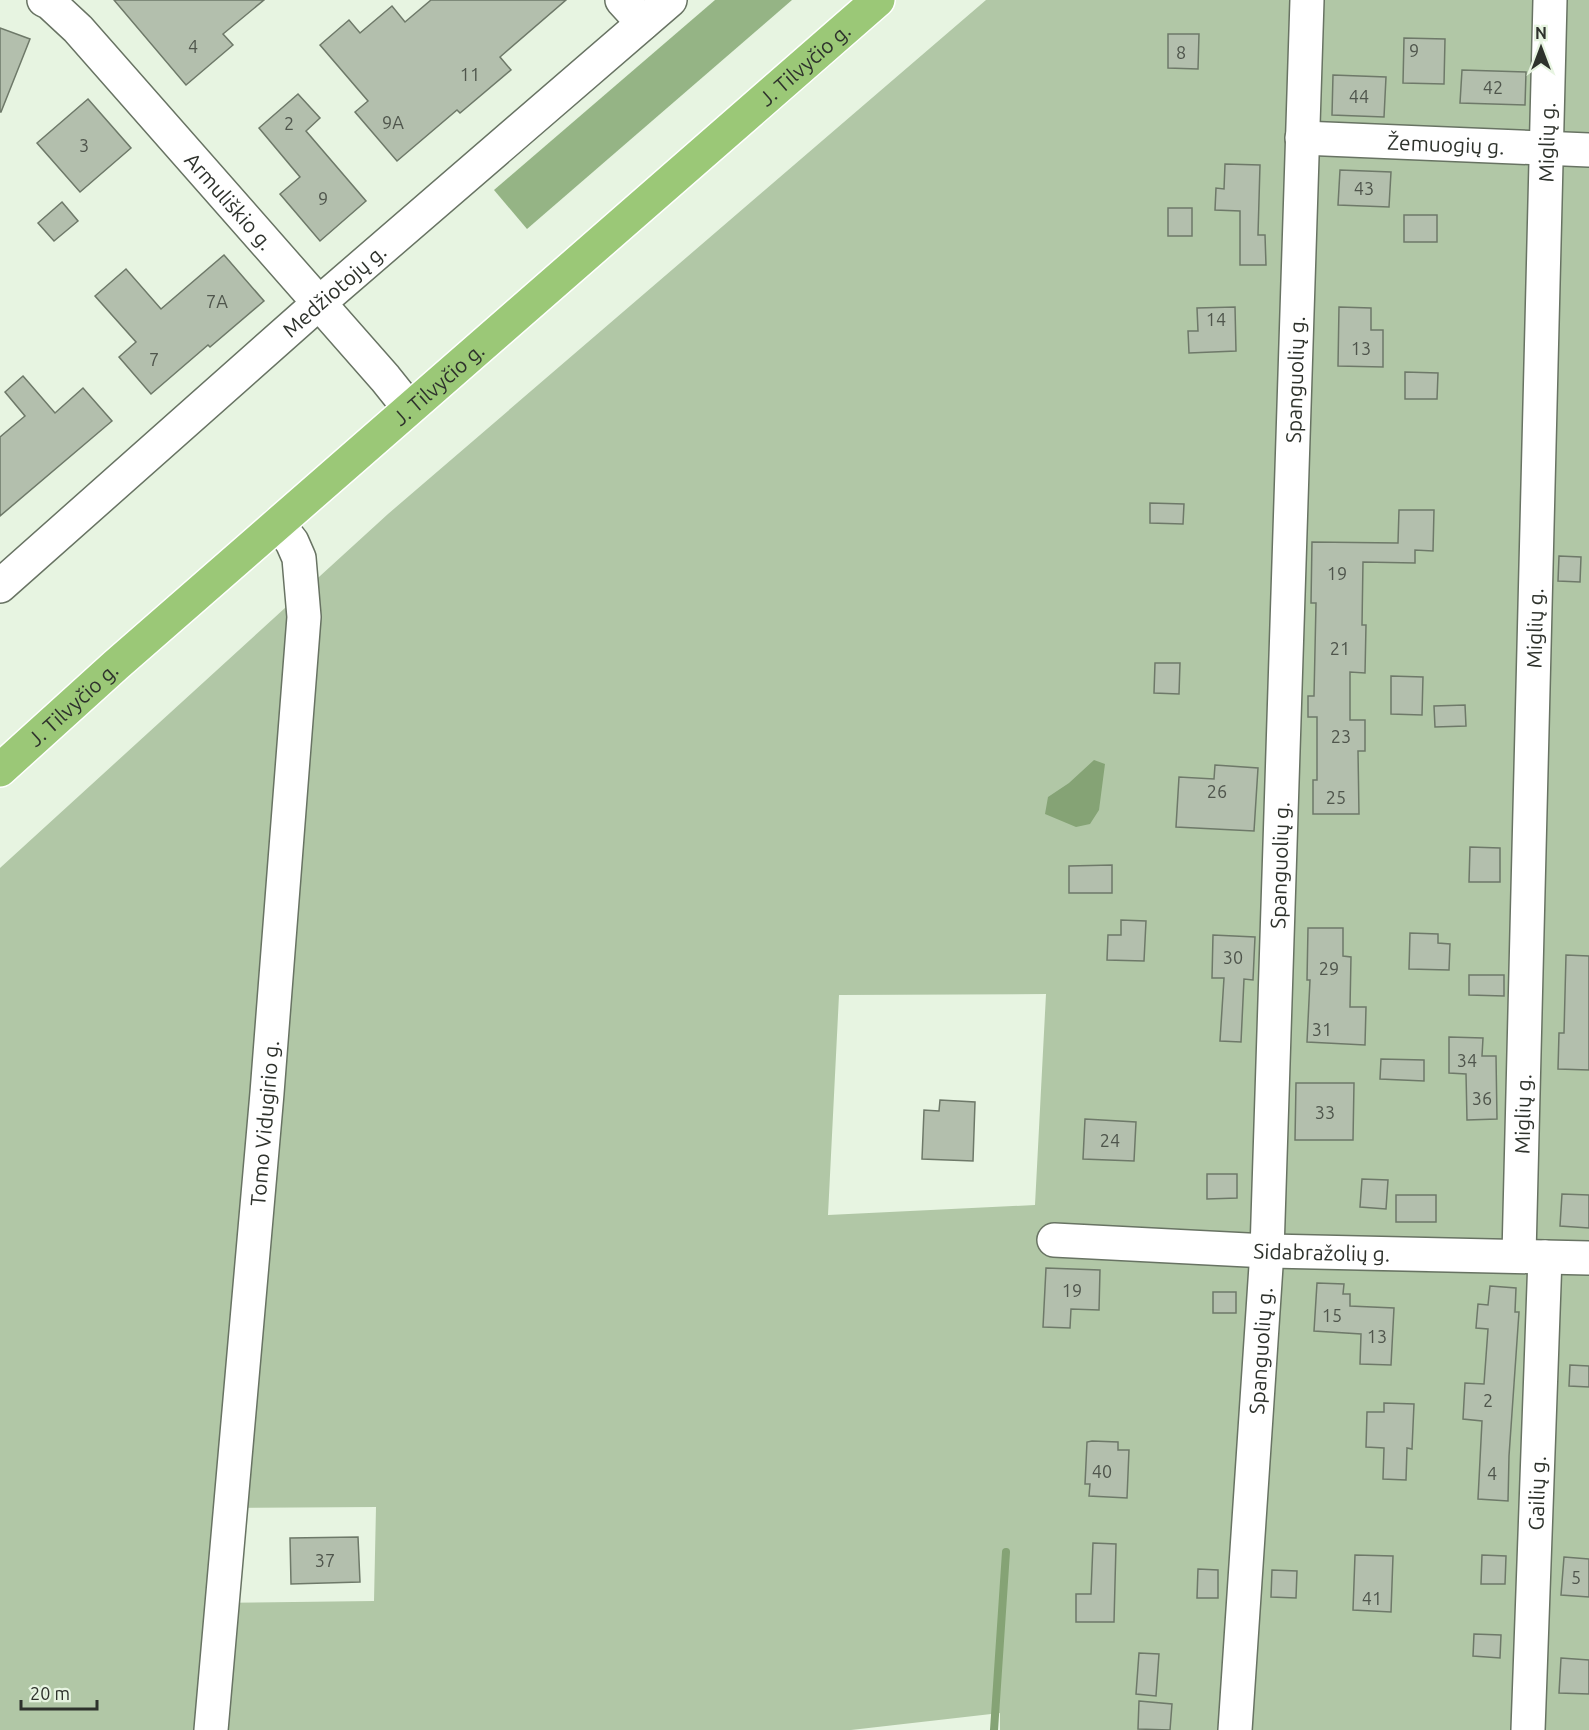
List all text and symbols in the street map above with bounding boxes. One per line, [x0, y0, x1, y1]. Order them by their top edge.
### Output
street label: J. Tilvyčio g. [754, 18, 855, 111]
north arrow [1511, 18, 1571, 78]
text: N [1535, 24, 1547, 42]
house number: 4 [188, 36, 198, 56]
house number: 9 [1409, 40, 1419, 60]
house number: 8 [1176, 42, 1186, 62]
house number: 11 [460, 64, 480, 84]
house number: 42 [1483, 77, 1503, 97]
house number: 44 [1349, 86, 1369, 106]
street label: Miglių g. [1533, 102, 1559, 183]
house number: 9A [382, 112, 404, 132]
house number: 2 [284, 113, 294, 133]
street label: Žemuogių g. [1387, 130, 1505, 158]
house number: 3 [79, 135, 89, 155]
street label: Armuliškio g. [180, 147, 278, 255]
house number: 43 [1354, 178, 1374, 198]
house number: 9 [318, 188, 328, 208]
street label: Medžiotojų g. [277, 239, 390, 342]
house number: 7A [206, 291, 228, 311]
house number: 14 [1206, 309, 1226, 329]
street label: Spanguolių g. [1281, 316, 1309, 443]
street label: J. Tilvyčio g. [388, 338, 489, 430]
house number: 13 [1351, 338, 1371, 358]
house number: 7 [149, 349, 159, 369]
house number: 19 [1327, 563, 1347, 583]
street label: Miglių g. [1521, 588, 1547, 669]
house number: 21 [1330, 638, 1350, 658]
street label: J. Tilvyčio g. [23, 657, 123, 751]
house number: 23 [1331, 726, 1351, 746]
house number: 26 [1207, 781, 1227, 801]
house number: 25 [1326, 787, 1346, 807]
street label: Spanguolių g. [1265, 801, 1293, 929]
house number: 30 [1223, 947, 1243, 967]
house number: 29 [1319, 958, 1339, 978]
house number: 31 [1312, 1019, 1332, 1039]
street label: Tomo Vidugirio g. [245, 1040, 283, 1207]
house number: 34 [1457, 1050, 1477, 1070]
street label: Miglių g. [1509, 1074, 1535, 1154]
house number: 36 [1472, 1088, 1492, 1108]
house number: 33 [1315, 1102, 1335, 1122]
house number: 24 [1100, 1130, 1120, 1150]
street label: Sidabražolių g. [1253, 1238, 1390, 1266]
house number: 19 [1062, 1280, 1082, 1300]
street label: Spanguolių g. [1244, 1287, 1277, 1415]
house number: 15 [1322, 1305, 1342, 1325]
house number: 13 [1367, 1326, 1387, 1346]
house number: 2 [1483, 1390, 1493, 1410]
street label: Gailių g. [1523, 1455, 1550, 1531]
house number: 40 [1092, 1461, 1112, 1481]
house number: 4 [1487, 1463, 1497, 1483]
house number: 37 [315, 1550, 335, 1570]
house number: 5 [1571, 1567, 1581, 1587]
house number: 41 [1362, 1588, 1382, 1608]
scale bar [21, 1673, 98, 1711]
text: 20 m [30, 1683, 70, 1703]

